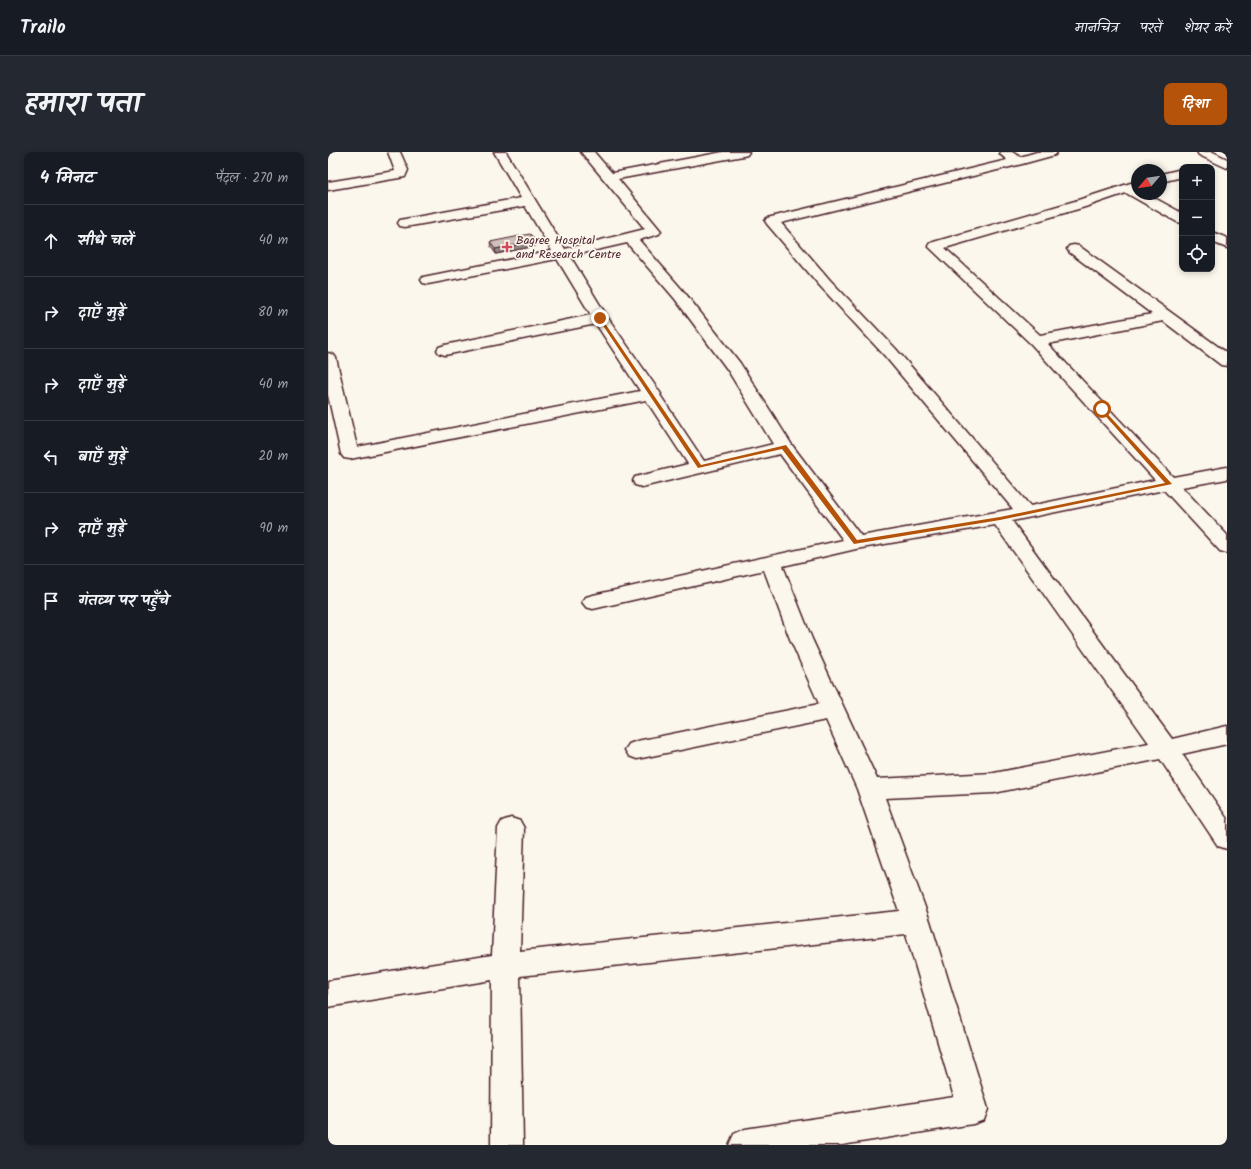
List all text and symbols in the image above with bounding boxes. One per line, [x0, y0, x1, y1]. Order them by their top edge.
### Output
text: Trailo [20, 13, 66, 43]
text: मानचित्र [1075, 17, 1118, 39]
text: परतें [1140, 17, 1162, 39]
text: शेयर करें [1184, 17, 1231, 39]
text: हमारा पता [24, 82, 141, 127]
button: दिशा [1164, 83, 1227, 125]
north arrow [1131, 164, 1167, 200]
map controls [1179, 164, 1215, 272]
button: + [1179, 164, 1215, 200]
text: 4 मिनट [40, 165, 94, 192]
text: पैदल · 270 m [216, 168, 288, 189]
button: − [1179, 200, 1215, 236]
text: सीधे चलें [78, 229, 133, 253]
icon: ahead [40, 230, 62, 252]
text: 40 m [259, 230, 288, 251]
place label: Bagree Hospital and Research Centre [516, 231, 622, 264]
button: locate [1179, 236, 1215, 272]
marker: Bagree Hospital and Research Centre [501, 241, 513, 253]
text: दाएँ मुड़ें [78, 301, 125, 325]
icon: right [40, 302, 62, 324]
text: 80 m [258, 302, 288, 323]
route end [591, 309, 609, 327]
text: दाएँ मुड़ें [78, 373, 125, 397]
icon: right [40, 374, 62, 396]
text: 40 m [259, 374, 288, 395]
route start [1093, 400, 1111, 418]
text: बाएँ मुड़ें [78, 445, 126, 469]
icon: left [40, 446, 62, 468]
text: 20 m [258, 446, 288, 467]
text: दाएँ मुड़ें [78, 517, 125, 541]
icon: right [40, 518, 62, 540]
text: 90 m [260, 518, 288, 539]
text: गंतव्य पर पहुँचे [78, 589, 169, 613]
icon: arrive [40, 590, 62, 612]

